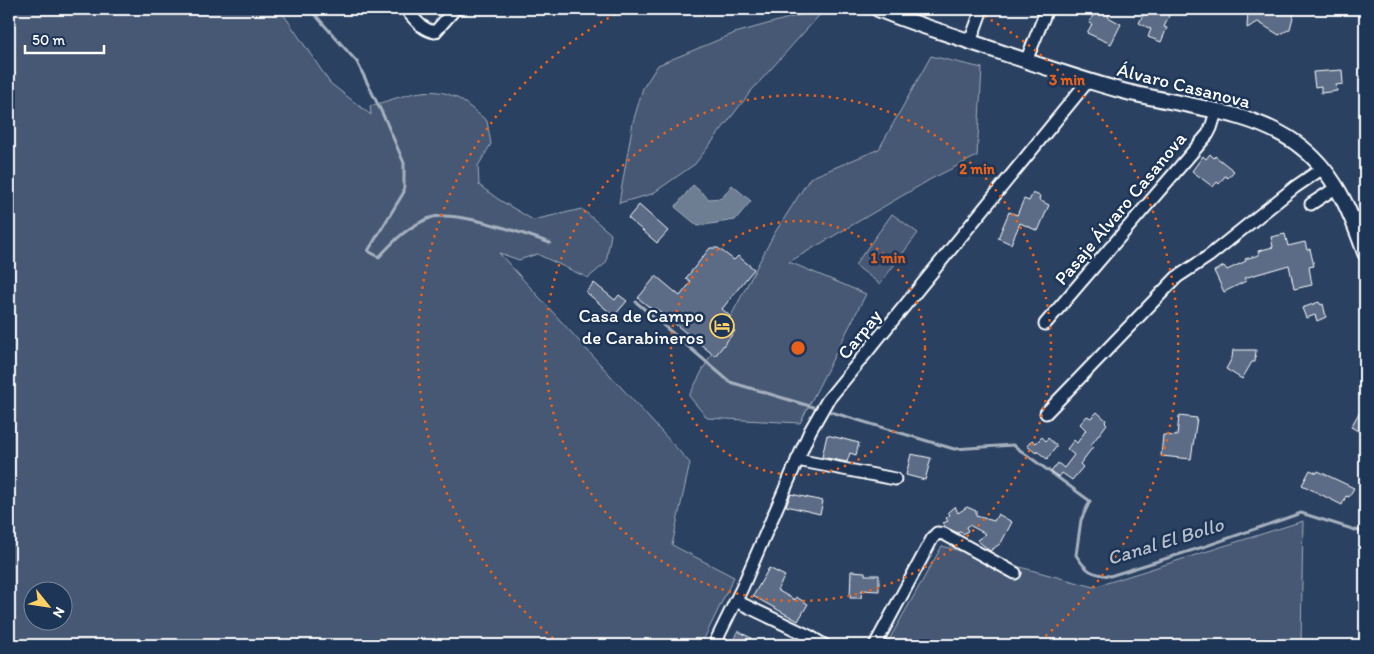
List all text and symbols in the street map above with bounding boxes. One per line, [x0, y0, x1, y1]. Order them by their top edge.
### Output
scale bar [25, 22, 104, 54]
text: 50 m [32, 31, 65, 49]
street label: Álvaro Casanova [1115, 58, 1253, 113]
text: 3 min [1049, 71, 1086, 89]
street label: Pasaje Álvaro Casanova [1050, 127, 1191, 290]
text: 2 min [959, 160, 996, 178]
text: 1 min [871, 249, 906, 267]
place label: Casa de Campo de Carabineros [578, 304, 704, 349]
street label: Carpay [832, 305, 886, 364]
hotel icon: Casa de Campo de Carabineros [709, 313, 735, 339]
centre of rings [789, 339, 807, 357]
water label: Canal El Bollo [1104, 512, 1227, 570]
north arrow [22, 582, 72, 632]
text: N [49, 604, 69, 621]

